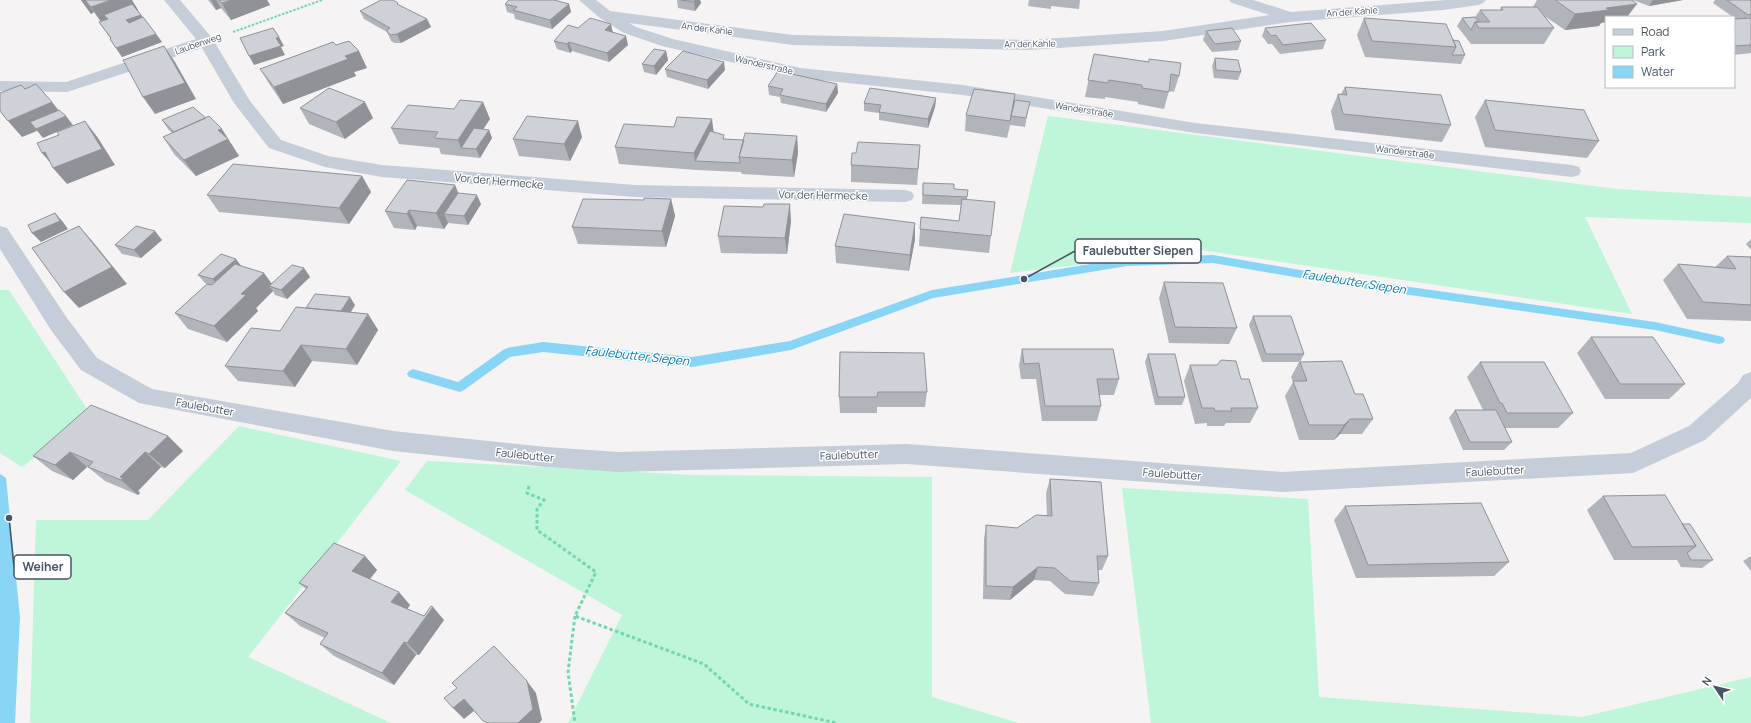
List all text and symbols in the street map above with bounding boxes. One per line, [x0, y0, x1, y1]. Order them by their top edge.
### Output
street label: An der Kahle [1326, 3, 1378, 20]
legend [1605, 16, 1735, 88]
street label: An der Kahle [681, 19, 733, 38]
text: Road [1641, 23, 1669, 40]
street label: Laubenweg [173, 30, 223, 57]
street label: An der Kahle [1004, 37, 1056, 50]
text: Park [1641, 43, 1666, 60]
street label: Wanderstraße [734, 52, 794, 77]
text: Water [1641, 63, 1675, 80]
street label: Wanderstraße [1054, 98, 1114, 121]
street label: Wanderstraße [1375, 141, 1435, 162]
street label: Vor der Hermecke [454, 169, 545, 192]
street label: Vor der Hermecke [778, 186, 868, 203]
callout: Faulebutter Siepen [1075, 239, 1201, 263]
text: Faulebutter Siepen [1083, 242, 1193, 259]
water label: Faulebutter Siepen [1301, 265, 1408, 298]
water label: Faulebutter Siepen [584, 342, 691, 370]
street label: Faulebutter [175, 394, 235, 419]
street label: Faulebutter [495, 444, 555, 465]
street label: Faulebutter [819, 446, 879, 463]
street label: Faulebutter [1465, 461, 1525, 480]
street label: Faulebutter [1142, 464, 1202, 483]
callout: Weiher [14, 555, 71, 579]
text: Weiher [22, 558, 64, 575]
north arrow [1695, 667, 1735, 707]
text: N [1698, 673, 1715, 689]

